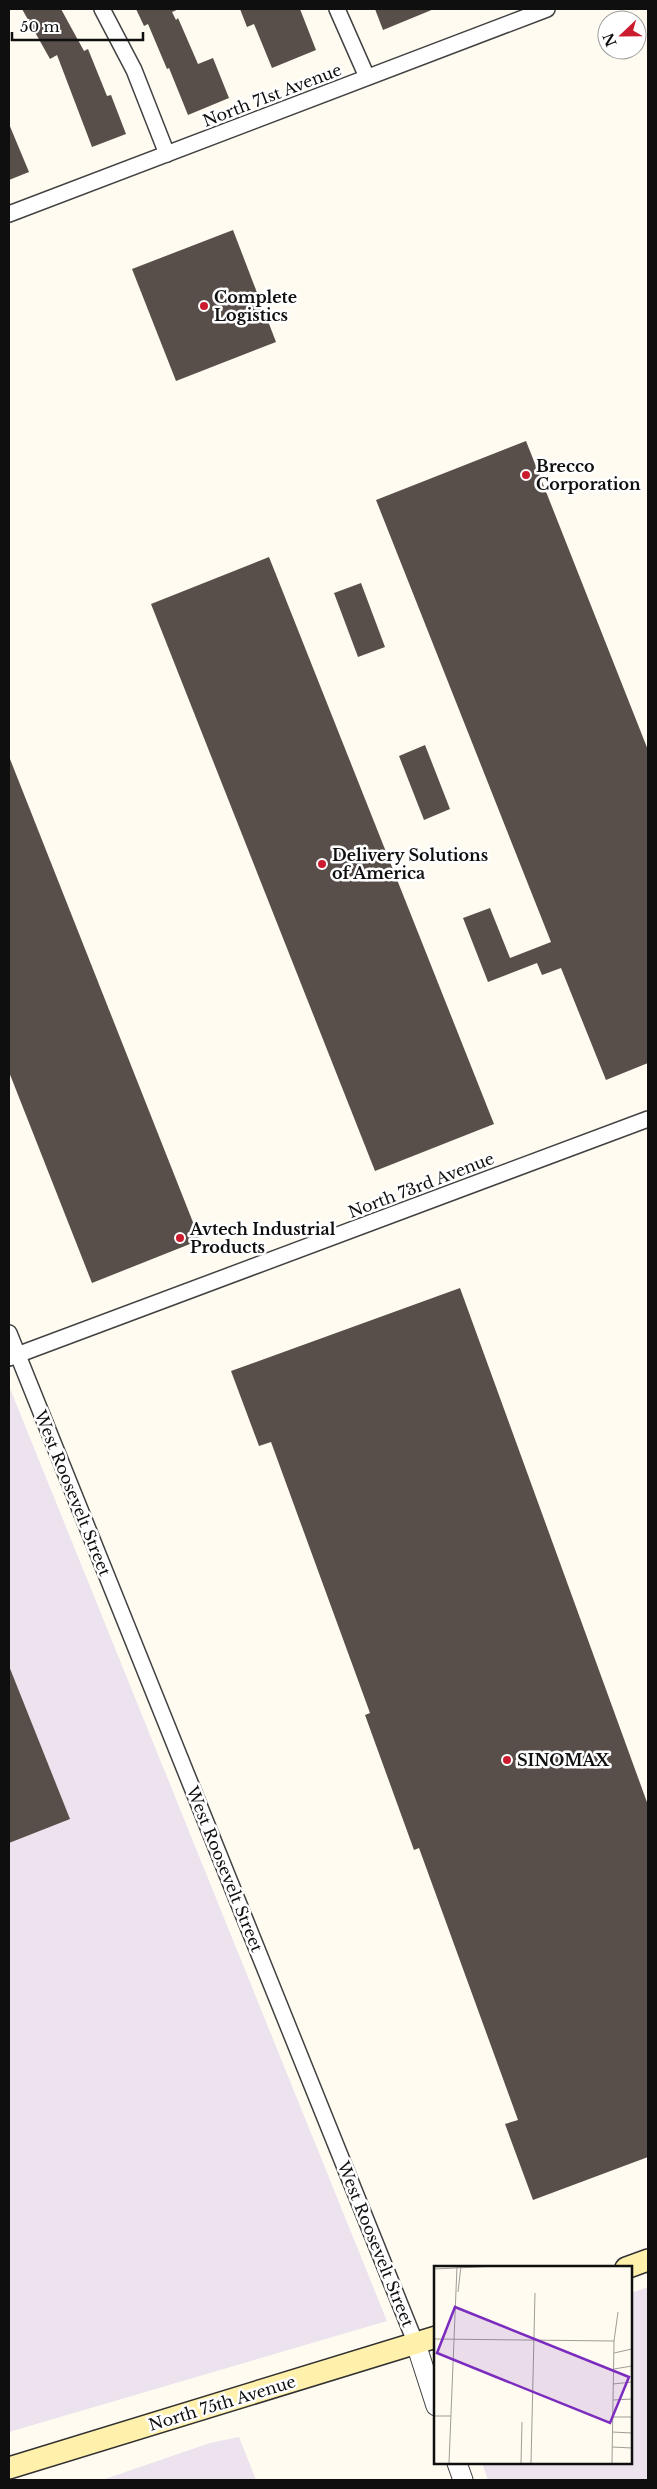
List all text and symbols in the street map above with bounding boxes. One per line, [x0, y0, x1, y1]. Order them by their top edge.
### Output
scale bar [12, 10, 144, 42]
north arrow [597, 10, 647, 60]
text: 50 m [20, 17, 60, 36]
text: N [599, 30, 621, 49]
street label: North 71st Avenue [200, 59, 344, 131]
place label: Complete Logistics [214, 287, 297, 325]
marker: Complete Logistics [198, 300, 210, 312]
place label: Brecco Corporation [536, 456, 641, 494]
marker: Brecco Corporation [520, 469, 532, 481]
place label: Delivery Solutions of America [332, 845, 488, 883]
marker: Delivery Solutions of America [316, 858, 328, 870]
street label: North 73rd Avenue [345, 1148, 497, 1222]
place label: Avtech Industrial Products [189, 1219, 336, 1257]
marker: Avtech Industrial Products [174, 1232, 186, 1244]
street label: West Roosevelt Street [30, 1406, 115, 1579]
place label: SINOMAX [517, 1750, 609, 1770]
marker: SINOMAX [501, 1754, 513, 1766]
street label: West Roosevelt Street [182, 1782, 267, 1955]
street label: West Roosevelt Street [333, 2157, 418, 2330]
inset map [434, 2266, 632, 2464]
street label: North 75th Avenue [146, 2371, 298, 2435]

